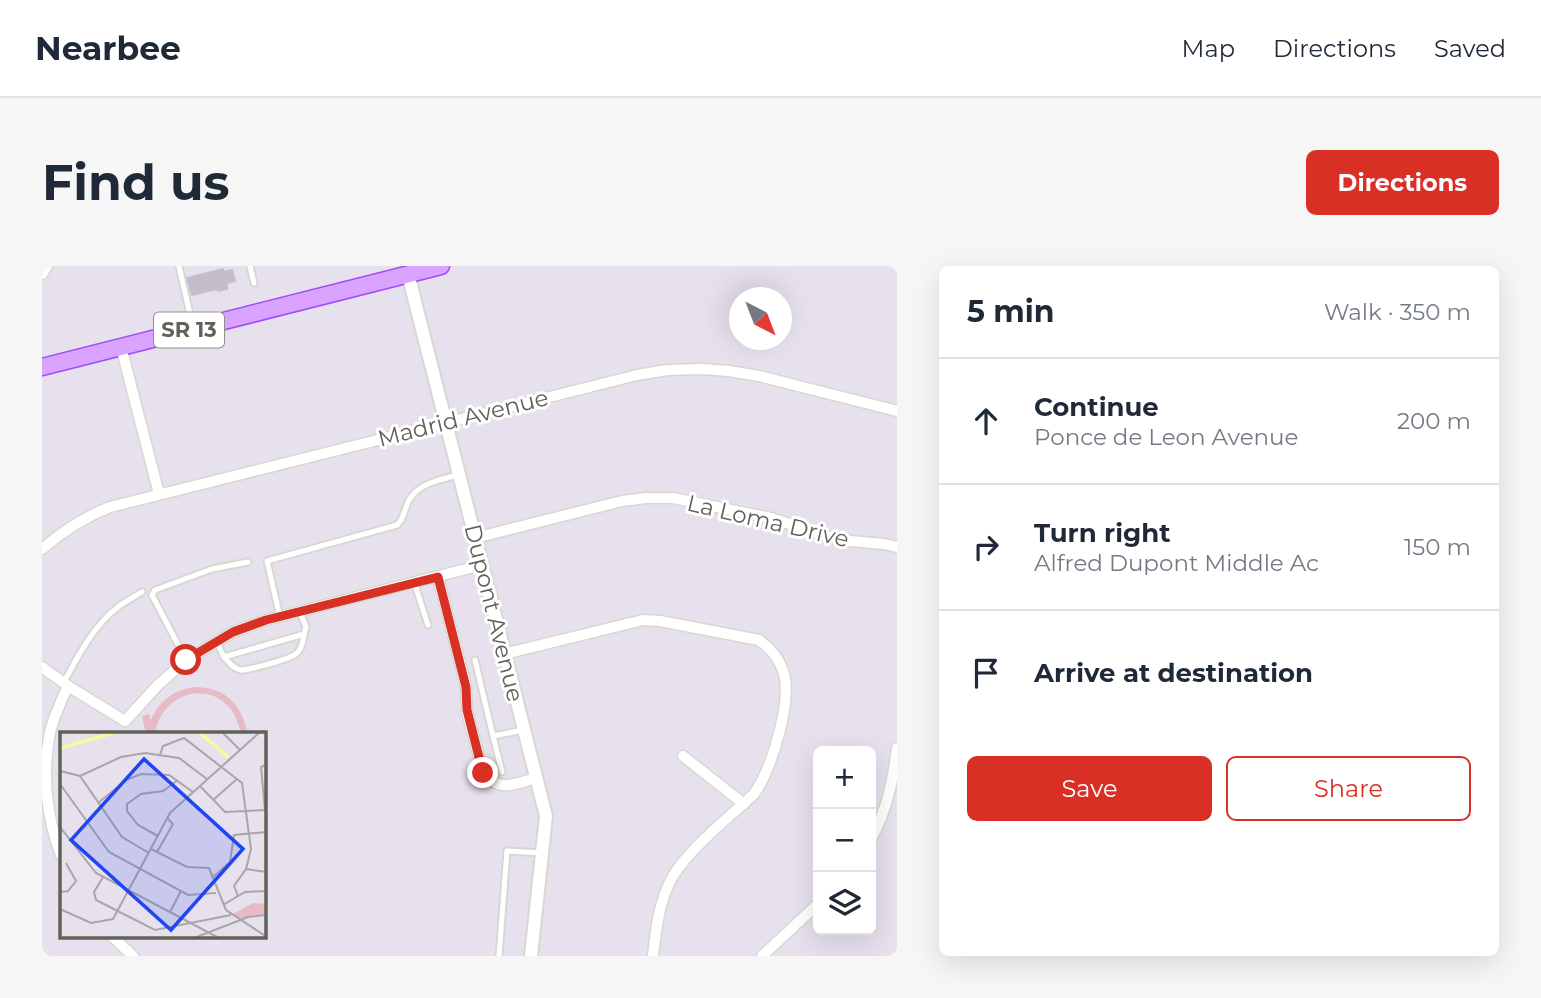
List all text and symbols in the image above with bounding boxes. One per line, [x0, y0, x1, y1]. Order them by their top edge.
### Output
text: Nearbee [35, 28, 181, 68]
text: Map [1182, 34, 1235, 63]
text: Directions [1273, 34, 1396, 63]
text: Saved [1434, 34, 1506, 63]
button: Directions [1306, 150, 1499, 215]
text: Find us [42, 153, 230, 212]
north arrow [729, 287, 792, 350]
text: 5 min [967, 293, 1055, 330]
text: Walk · 350 m [1324, 298, 1471, 326]
road number: SR 13 [154, 312, 224, 348]
street label: Madrid Avenue [375, 383, 551, 453]
text: Continue [1034, 391, 1159, 423]
icon: ahead [967, 402, 1005, 440]
text: 200 m [1397, 407, 1471, 435]
text: Ponce de Leon Avenue [1034, 423, 1298, 451]
street label: La Loma Drive [684, 489, 852, 553]
text: Turn right [1034, 517, 1170, 549]
street label: Dupont Avenue [458, 521, 530, 705]
icon: right [967, 528, 1005, 566]
text: 150 m [1404, 533, 1471, 561]
text: Alfred Dupont Middle Ac [1034, 549, 1319, 577]
route start [170, 644, 201, 675]
icon: arrive [967, 654, 1005, 692]
text: Arrive at destination [1034, 657, 1313, 689]
inset map [60, 732, 266, 939]
map controls [813, 746, 876, 935]
button: + [813, 746, 876, 809]
button: Save [967, 756, 1212, 821]
button: Share [1226, 756, 1471, 821]
route end [467, 757, 498, 788]
button: − [813, 809, 876, 872]
button: layers [813, 872, 876, 935]

